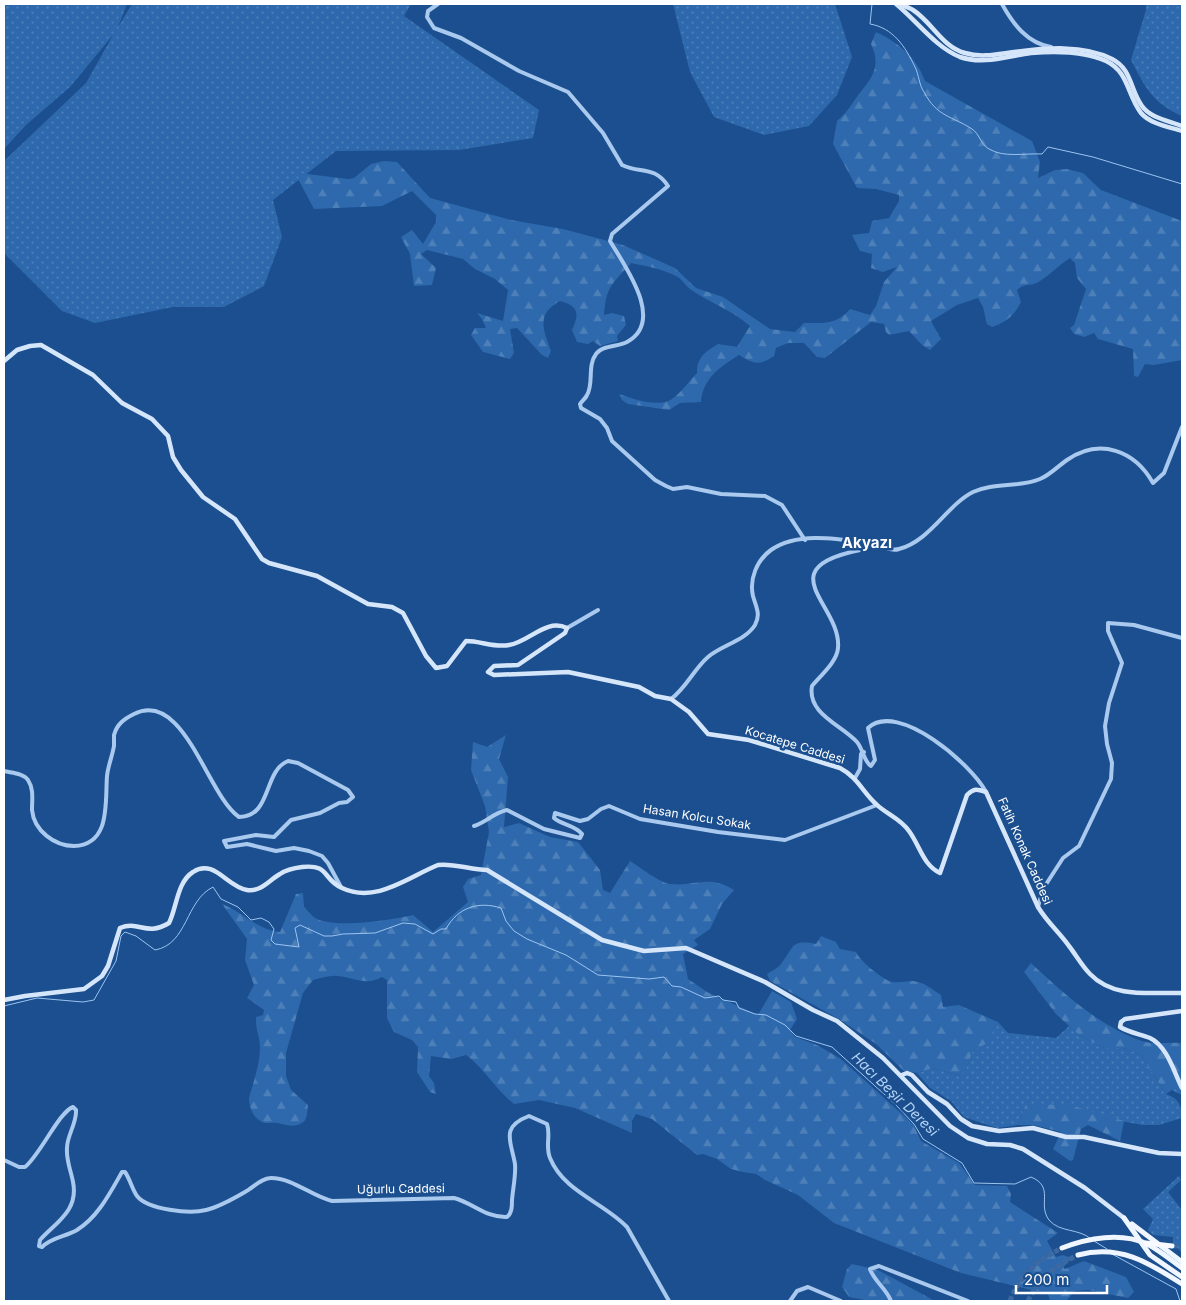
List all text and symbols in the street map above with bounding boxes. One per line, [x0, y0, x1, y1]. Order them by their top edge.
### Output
district label: Akyazı [842, 533, 892, 552]
street label: Kocatepe Caddesi [743, 722, 847, 767]
street label: Fatih Konak Caddesi [995, 795, 1056, 907]
street label: Hasan Kolcu Sokak [642, 801, 752, 833]
water label: Hacı Beşir Deresi [849, 1048, 943, 1140]
street label: Uğurlu Caddesi [357, 1180, 445, 1197]
scale bar [1016, 1262, 1107, 1294]
text: 200 m [1024, 1270, 1069, 1289]

